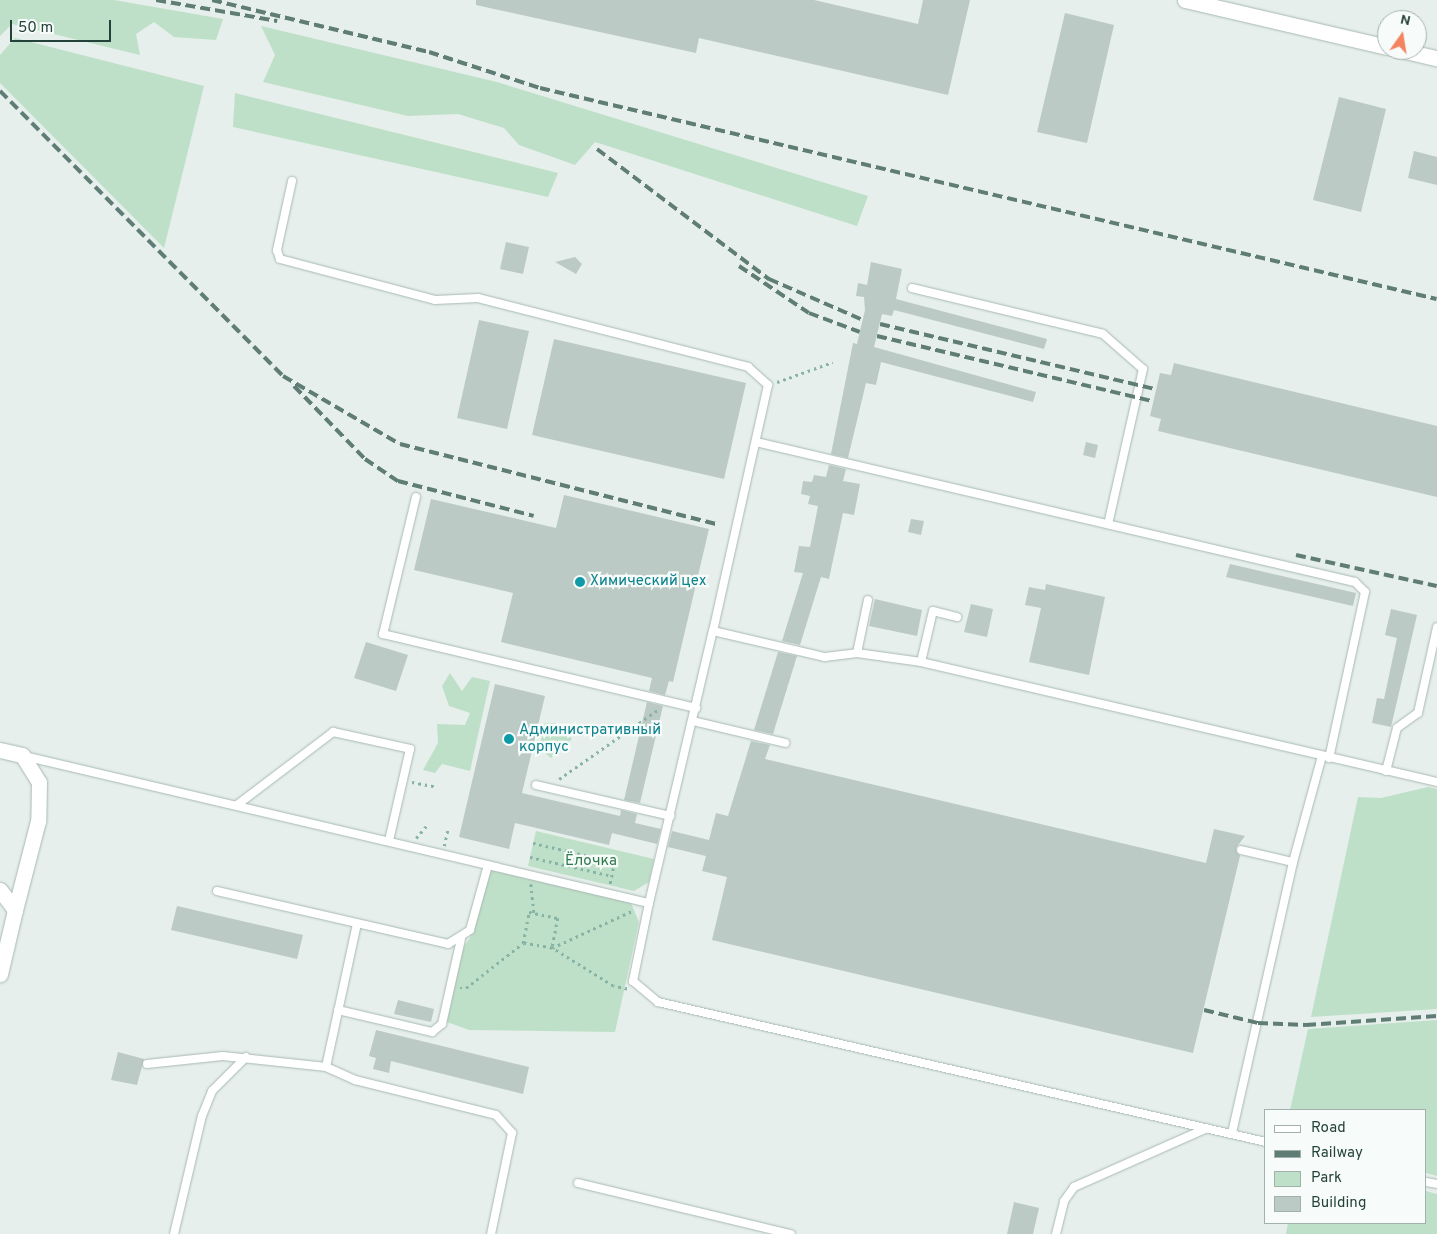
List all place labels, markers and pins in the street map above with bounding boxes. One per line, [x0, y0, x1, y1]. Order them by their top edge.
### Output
place label: Химический цех [590, 573, 706, 591]
marker: Химический цех [574, 576, 586, 588]
place label: Административный корпус [519, 721, 661, 756]
marker: Административный корпус [503, 733, 515, 745]

